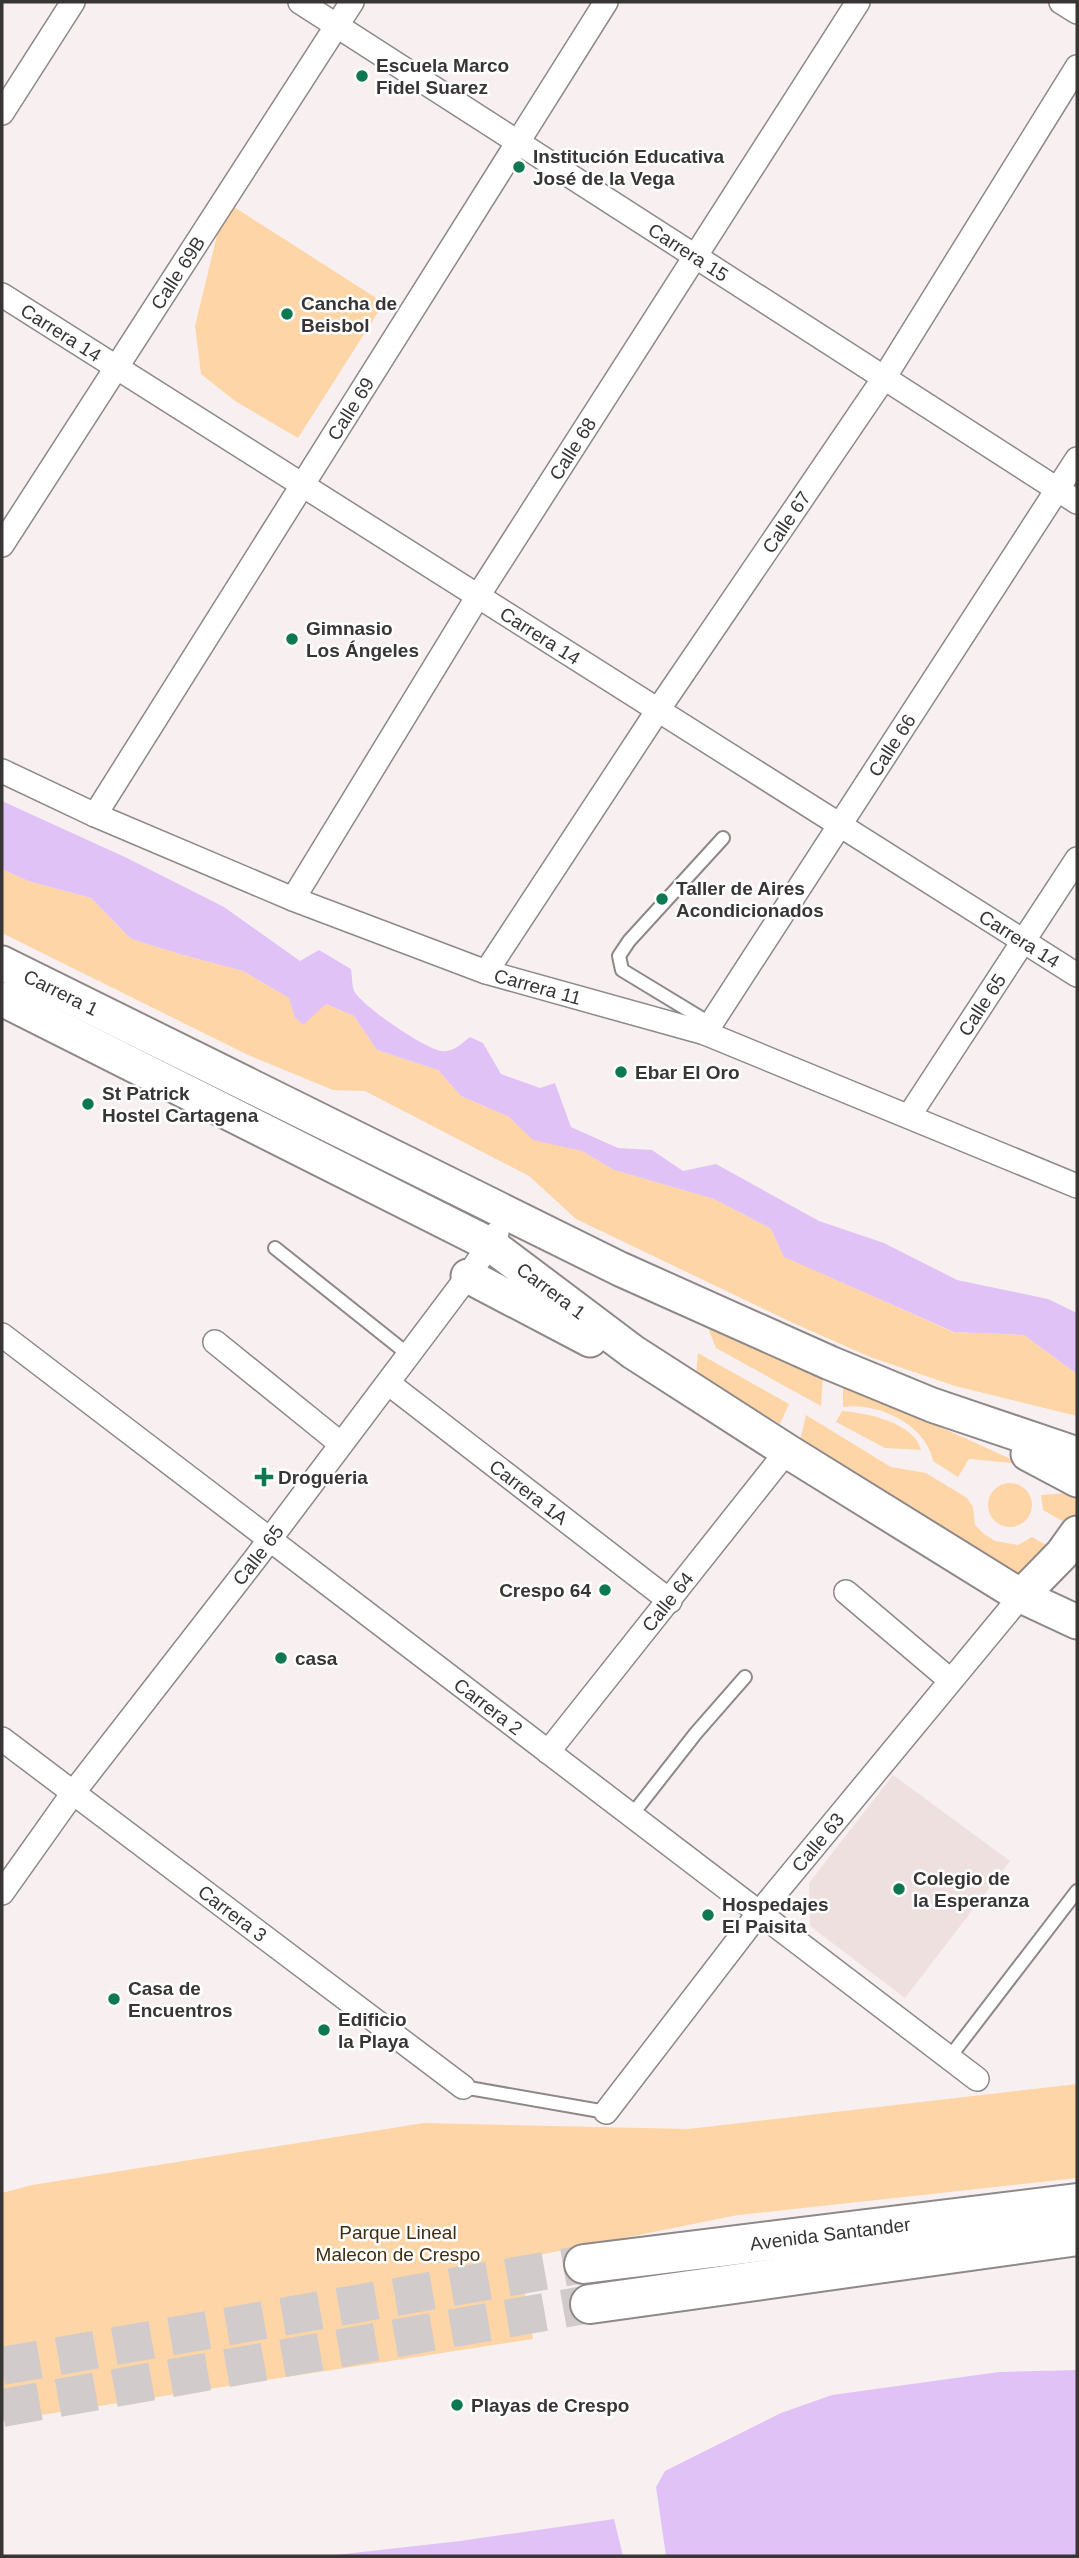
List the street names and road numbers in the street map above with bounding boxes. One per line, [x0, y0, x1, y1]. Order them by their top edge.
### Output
street label: Carrera 15 [644, 219, 732, 286]
street label: Calle 69B [147, 233, 209, 313]
street label: Carrera 14 [17, 300, 105, 366]
street label: Calle 69 [323, 374, 378, 444]
street label: Calle 68 [545, 414, 600, 484]
street label: Calle 67 [758, 487, 815, 557]
street label: Carrera 14 [496, 603, 584, 669]
street label: Calle 66 [864, 710, 920, 780]
street label: Carrera 14 [975, 906, 1064, 972]
street label: Carrera 11 [492, 965, 584, 1009]
street label: Carrera 1 [20, 966, 102, 1020]
street label: Calle 65 [954, 970, 1010, 1040]
street label: Carrera 1 [513, 1258, 589, 1323]
street label: Carrera 1A [485, 1456, 572, 1529]
street label: Calle 65 [229, 1521, 288, 1589]
street label: Calle 64 [638, 1568, 698, 1636]
street label: Carrera 2 [450, 1674, 527, 1739]
street label: Calle 63 [788, 1809, 848, 1876]
street label: Carrera 3 [194, 1881, 271, 1946]
street label: Avenida Santander [749, 2214, 912, 2254]

